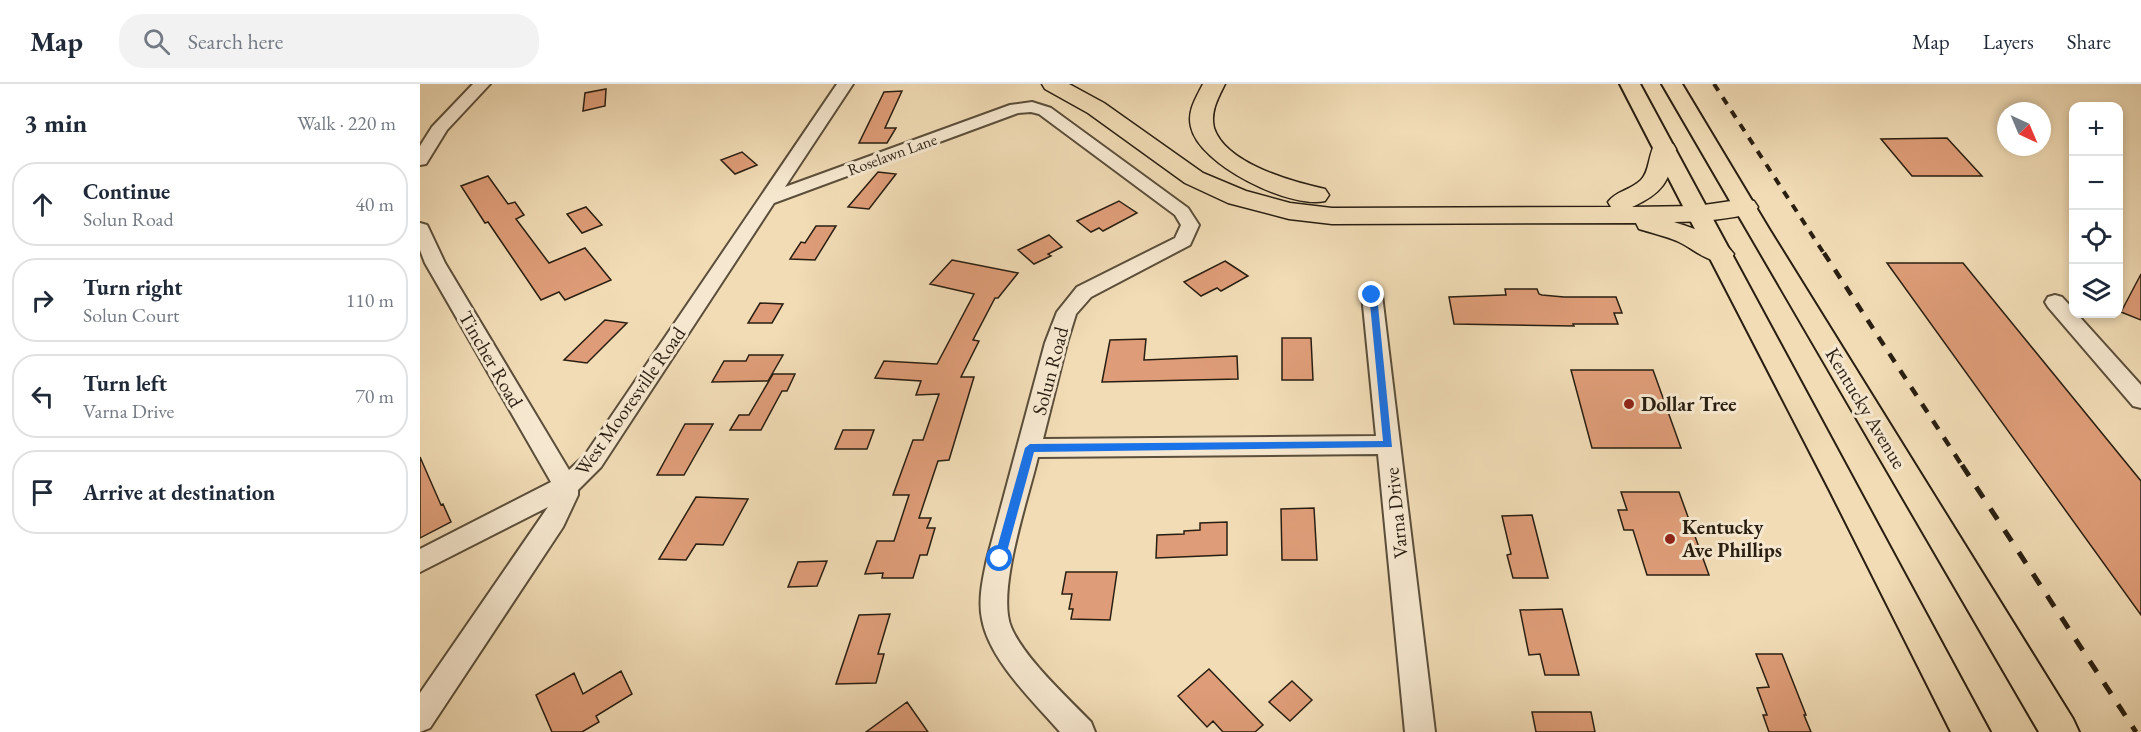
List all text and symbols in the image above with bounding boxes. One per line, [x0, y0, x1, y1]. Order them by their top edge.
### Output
search box [119, 14, 539, 68]
text: Map [30, 23, 83, 59]
icon: search [140, 25, 173, 58]
text: Search here [188, 27, 283, 56]
text: Map [1912, 28, 1950, 55]
text: Layers [1983, 28, 2034, 55]
text: Share [2067, 28, 2111, 55]
north arrow [1997, 102, 2051, 156]
map controls [2069, 102, 2123, 318]
button: + [2069, 102, 2123, 156]
text: 3 min [24, 106, 87, 140]
text: Walk · 220 m [297, 110, 396, 136]
street label: Roselawn Lane [845, 129, 940, 180]
button: − [2069, 156, 2123, 210]
text: Continue [83, 177, 170, 206]
icon: ahead [26, 188, 59, 221]
text: 40 m [355, 191, 394, 217]
text: Solun Road [83, 206, 174, 232]
button: locate [2069, 210, 2123, 264]
button: layers [2069, 264, 2123, 318]
text: Turn right [83, 273, 182, 302]
route end [1358, 281, 1384, 307]
icon: right [26, 284, 59, 317]
text: 110 m [346, 287, 394, 313]
text: Solun Court [83, 302, 179, 328]
street label: Tincher Road [453, 306, 530, 413]
street label: West Mooresville Road [569, 321, 692, 481]
street label: Solun Road [1026, 323, 1075, 418]
street label: Kentucky Avenue [1820, 343, 1912, 473]
text: Turn left [83, 369, 167, 398]
icon: left [26, 380, 59, 413]
text: 70 m [355, 383, 394, 409]
place label: Dollar Tree [1641, 391, 1737, 417]
marker: Dollar Tree [1622, 397, 1636, 411]
text: Varna Drive [83, 398, 174, 424]
street label: Varna Drive [1378, 466, 1414, 560]
icon: arrive [26, 476, 59, 509]
text: Arrive at destination [83, 478, 275, 507]
place label: Kentucky Ave Phillips [1681, 514, 1782, 563]
marker: Kentucky Ave Phillips [1663, 532, 1677, 546]
route start [986, 545, 1012, 571]

